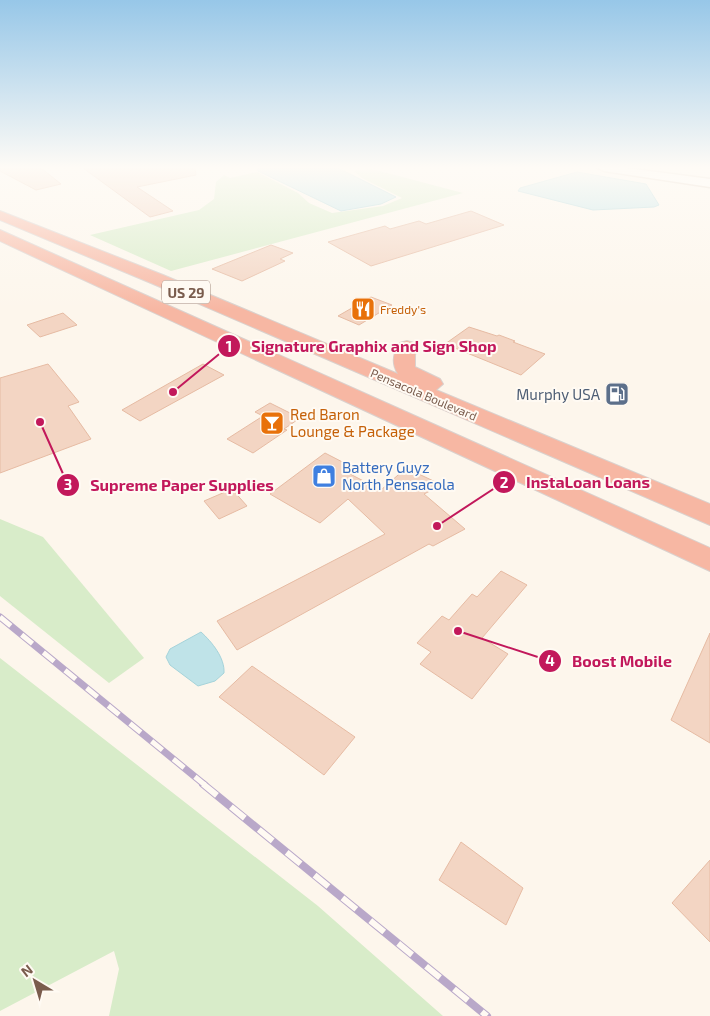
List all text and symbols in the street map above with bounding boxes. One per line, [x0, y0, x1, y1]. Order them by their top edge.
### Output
road number: US 29 [162, 280, 210, 304]
restaurant icon: Freddy's [350, 296, 376, 322]
place label: Freddy's [380, 302, 426, 316]
callout: Signature Graphix and Sign Shop [216, 331, 507, 362]
text: Signature Graphix and Sign Shop [251, 336, 497, 355]
text: 1 [226, 337, 232, 355]
street label: Pensacola Boulevard [369, 365, 479, 423]
fuel station icon: Murphy USA [604, 381, 630, 407]
place label: Murphy USA [516, 385, 601, 403]
place label: Red Baron Lounge & Package [290, 405, 415, 440]
bar icon: Red Baron Lounge & Package [259, 410, 285, 436]
place label: Battery Guyz North Pensacola [342, 458, 455, 493]
shop icon: Battery Guyz North Pensacola [311, 463, 337, 489]
callout: InstaLoan Loans [491, 467, 660, 498]
callout: Supreme Paper Supplies [55, 470, 284, 501]
text: InstaLoan Loans [526, 472, 650, 491]
text: 2 [500, 473, 509, 491]
text: 3 [64, 475, 72, 493]
text: Supreme Paper Supplies [90, 475, 274, 494]
callout: Boost Mobile [537, 646, 682, 677]
text: 4 [545, 651, 555, 669]
text: Boost Mobile [572, 651, 672, 670]
north arrow [10, 956, 60, 1006]
text: N [17, 961, 36, 980]

